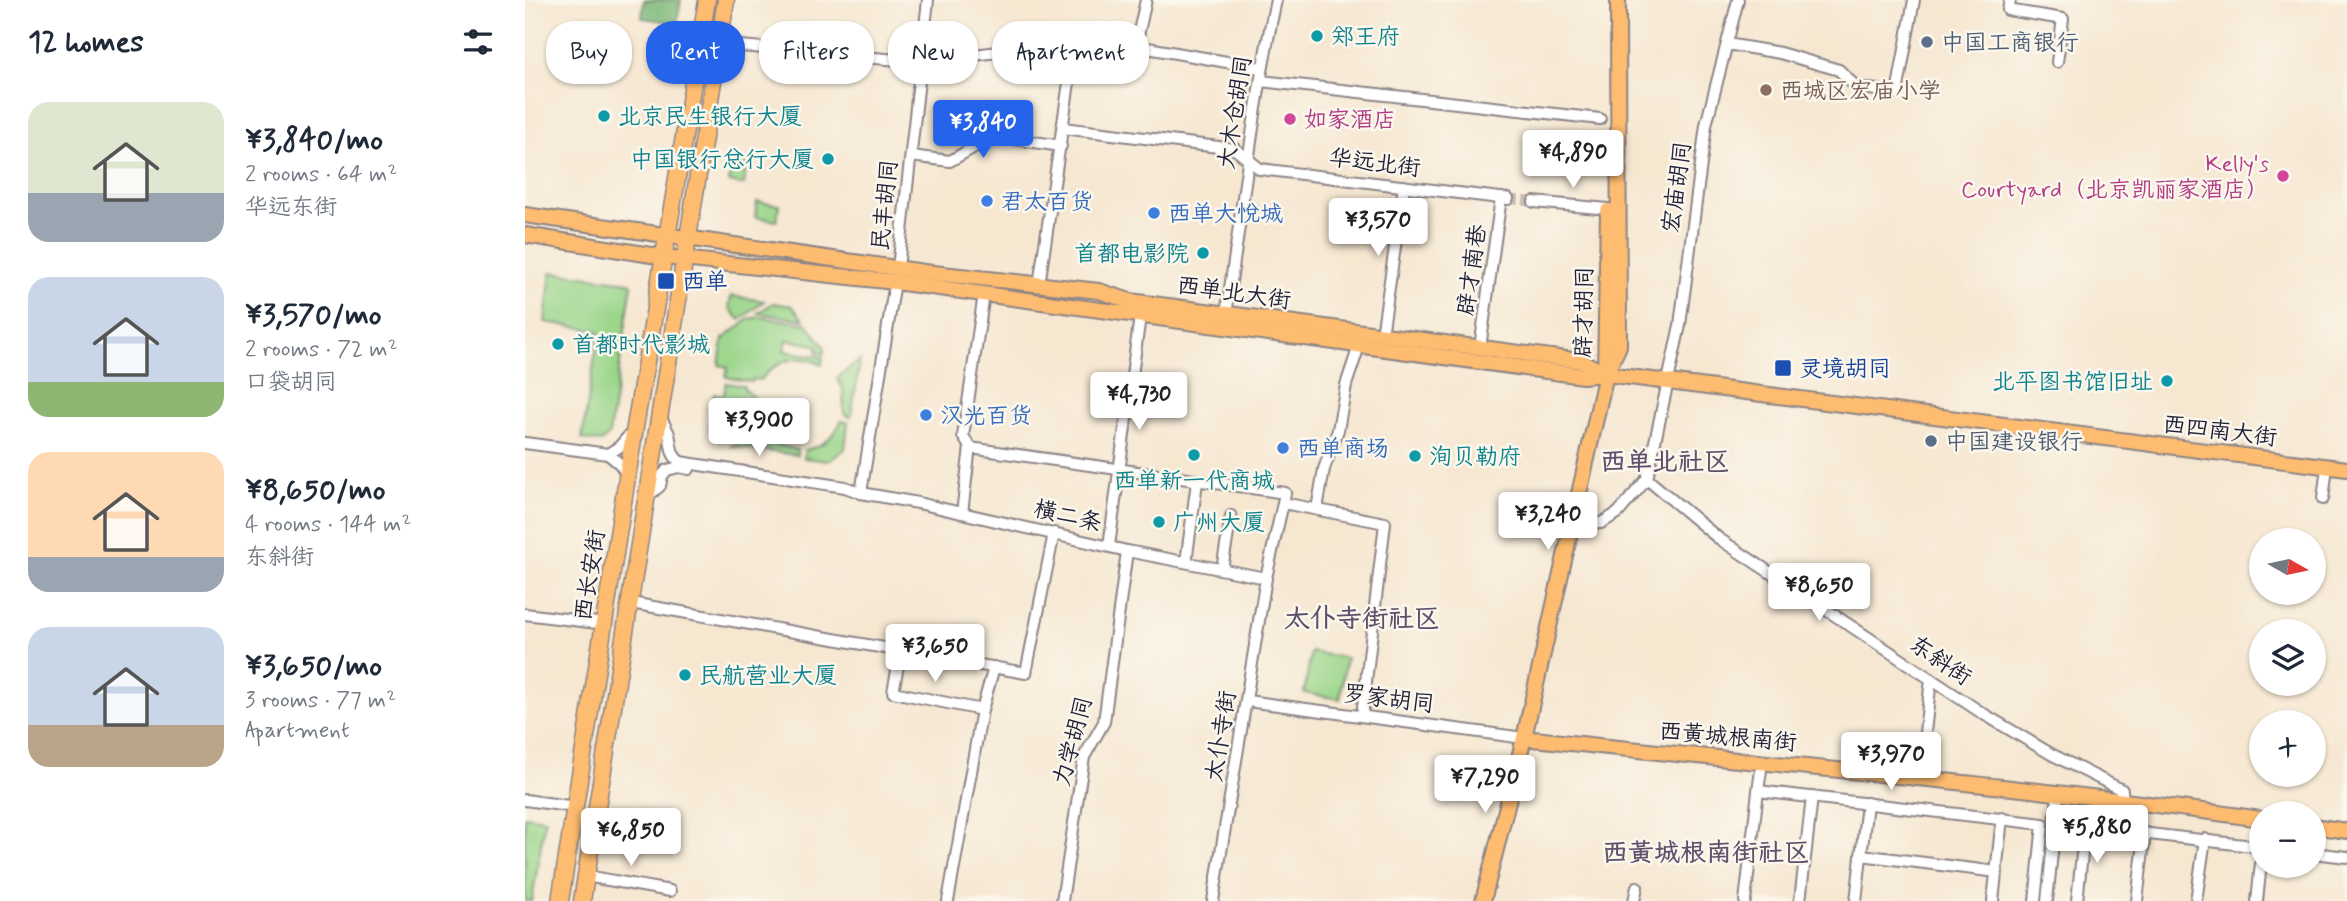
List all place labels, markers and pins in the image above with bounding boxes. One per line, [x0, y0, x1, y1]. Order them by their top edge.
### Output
place label: 郑王府 [1331, 23, 1400, 53]
marker: 郑王府 [1309, 28, 1325, 44]
place label: 中国工商银行 [1941, 29, 2079, 59]
marker: 中国工商银行 [1919, 34, 1935, 50]
place label: 西城区宏庙小学 [1780, 77, 1941, 107]
marker: 西城区宏庙小学 [1758, 82, 1774, 98]
pin: ¥3,840 [926, 100, 1040, 160]
place label: 北京民生银行大厦 [618, 103, 802, 133]
place label: 如家酒店 [1304, 106, 1396, 136]
marker: 北京民生银行大厦 [596, 108, 612, 124]
marker: 如家酒店 [1282, 111, 1298, 127]
pin: ¥4,890 [1516, 130, 1630, 190]
place label: 中国银行总行大厦 [630, 146, 814, 176]
place label: Kelly's Courtyard（北京凯丽家酒店） [1961, 150, 2269, 206]
marker: 中国银行总行大厦 [820, 151, 836, 167]
marker: Kelly's Courtyard（北京凯丽家酒店） [2275, 168, 2291, 184]
place label: 君太百货 [1001, 188, 1093, 218]
marker: 君太百货 [979, 193, 995, 209]
pin: ¥3,570 [1321, 198, 1435, 258]
place label: 西单大悦城 [1168, 200, 1283, 230]
marker: 西单大悦城 [1146, 205, 1162, 221]
place label: 首都电影院 [1074, 240, 1189, 270]
marker: 首都电影院 [1195, 245, 1211, 261]
place label: 西单 [682, 268, 728, 298]
marker: 西单 [656, 271, 676, 291]
place label: 首都时代影城 [572, 331, 710, 361]
marker: 首都时代影城 [550, 336, 566, 352]
place label: 灵境胡同 [1799, 355, 1891, 385]
marker: 灵境胡同 [1773, 358, 1793, 378]
place label: 北平图书馆旧址 [1992, 368, 2153, 398]
pin: ¥4,730 [1082, 372, 1196, 432]
marker: 北平图书馆旧址 [2159, 373, 2175, 389]
pin: ¥3,900 [702, 398, 816, 458]
place label: 汉光百货 [940, 402, 1032, 432]
marker: 汉光百货 [918, 407, 934, 423]
place label: 中国建设银行 [1945, 428, 2083, 458]
marker: 中国建设银行 [1923, 433, 1939, 449]
place label: 西单商场 [1297, 435, 1389, 465]
marker: 西单商场 [1275, 440, 1291, 456]
place label: 洵贝勒府 [1429, 443, 1521, 473]
marker: 西单新一代商城 [1186, 447, 1202, 463]
marker: 洵贝勒府 [1407, 448, 1423, 464]
place label: 西单新一代商城 [1114, 467, 1275, 497]
pin: ¥3,240 [1491, 492, 1605, 552]
place label: 广州大厦 [1173, 509, 1265, 539]
marker: 广州大厦 [1151, 514, 1167, 530]
pin: ¥8,650 [1762, 564, 1876, 623]
pin: ¥3,650 [878, 624, 992, 684]
place label: 民航营业大厦 [699, 662, 837, 692]
marker: 民航营业大厦 [677, 667, 693, 683]
pin: ¥3,970 [1834, 732, 1948, 792]
pin: ¥7,290 [1428, 756, 1542, 815]
pin: ¥5,880 [2040, 806, 2154, 865]
pin: ¥6,850 [574, 808, 688, 868]

